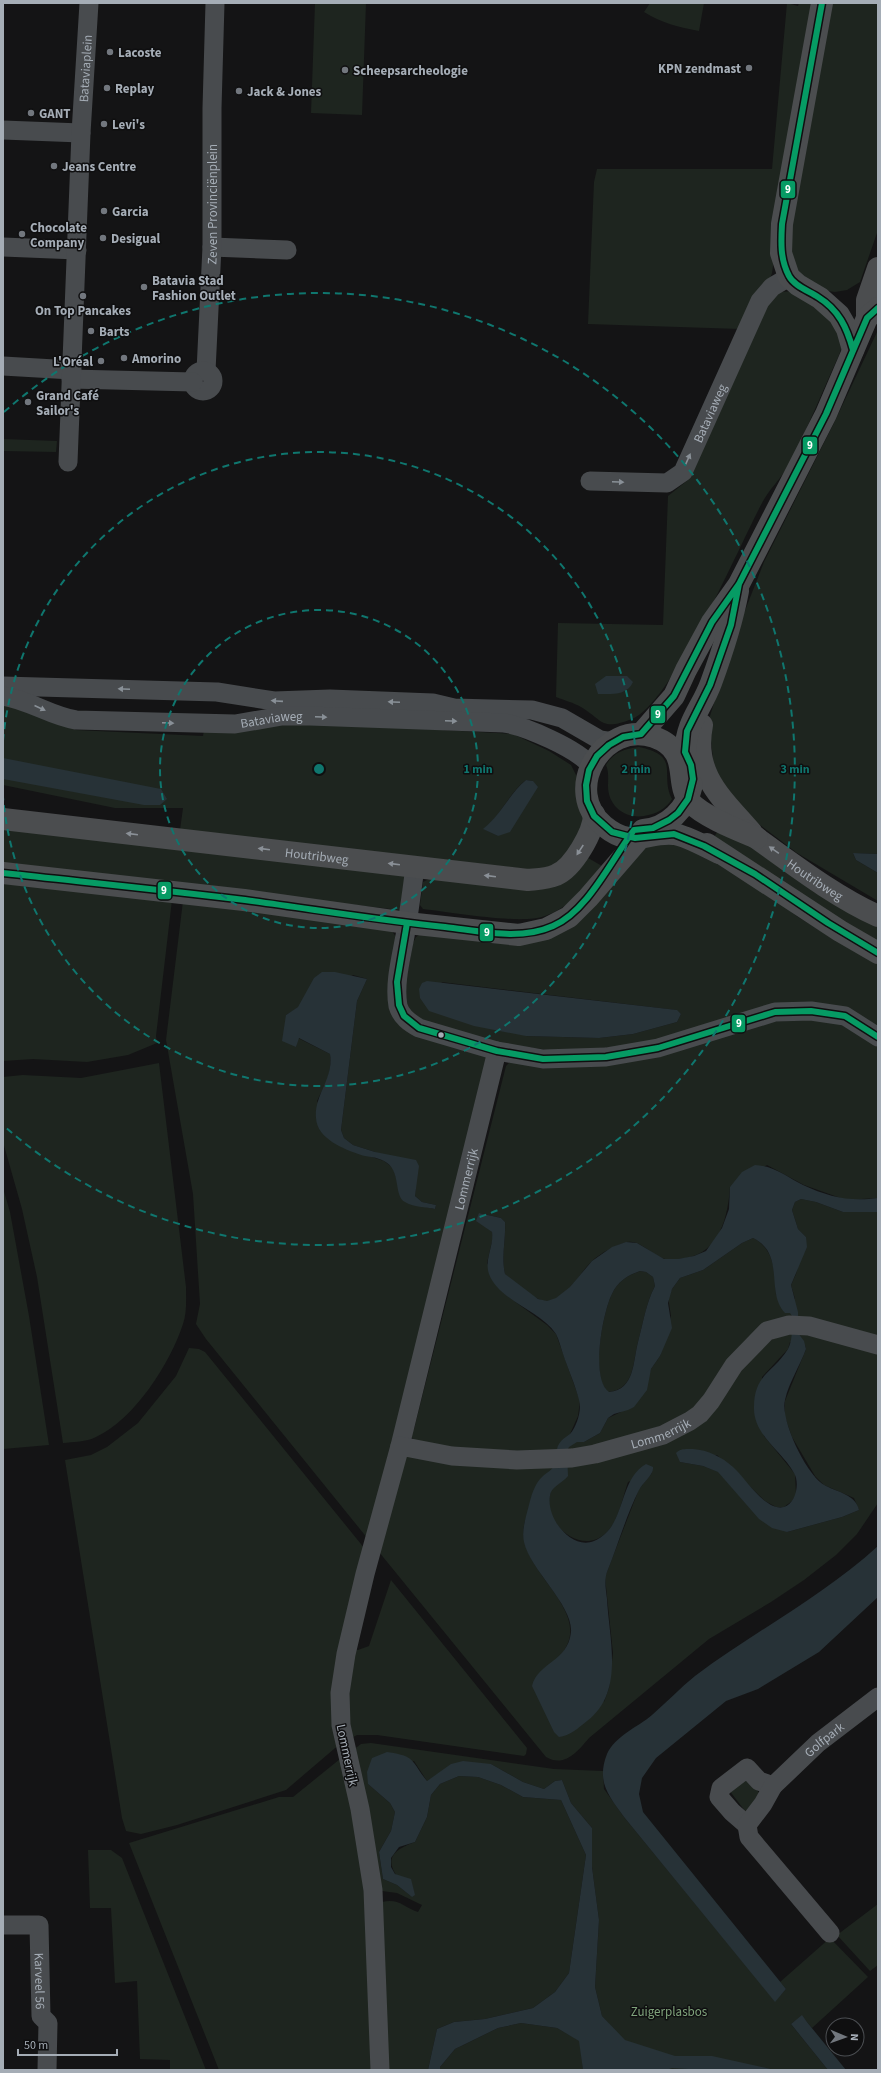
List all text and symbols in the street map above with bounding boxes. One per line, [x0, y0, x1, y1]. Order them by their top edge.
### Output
street label: Bataviaplein [75, 34, 97, 103]
place label: Lacoste [118, 44, 162, 62]
marker: Lacoste [105, 47, 115, 57]
place label: KPN zendmast [658, 60, 741, 78]
place label: Scheepsarcheologie [353, 62, 468, 80]
marker: KPN zendmast [744, 63, 754, 73]
marker: Scheepsarcheologie [340, 65, 350, 75]
place label: Replay [115, 80, 155, 98]
marker: Replay [102, 83, 112, 93]
place label: Jack & Jones [247, 83, 322, 101]
marker: Jack & Jones [234, 86, 244, 96]
place label: GANT [39, 105, 71, 123]
marker: GANT [26, 108, 36, 118]
place label: Levi's [112, 116, 145, 134]
marker: Levi's [99, 119, 109, 129]
street label: Zeven Provinciënplein [203, 144, 222, 265]
place label: Jeans Centre [62, 158, 137, 176]
marker: Jeans Centre [49, 161, 59, 171]
line badge: 9 [780, 180, 796, 199]
text: 9 [785, 182, 791, 197]
place label: Garcia [112, 203, 149, 221]
marker: Garcia [99, 206, 109, 216]
place label: Chocolate Company [30, 219, 87, 252]
marker: Chocolate Company [17, 229, 27, 239]
place label: Desigual [111, 230, 161, 248]
marker: Desigual [98, 233, 108, 243]
place label: Batavia Stad Fashion Outlet [152, 272, 236, 305]
marker: Batavia Stad Fashion Outlet [139, 282, 149, 292]
marker: On Top Pancakes [78, 291, 88, 301]
place label: On Top Pancakes [35, 302, 131, 320]
place label: Barts [99, 323, 130, 341]
marker: Barts [86, 326, 96, 336]
place label: Amorino [131, 350, 181, 368]
place label: L'Oréal [53, 353, 93, 371]
marker: Amorino [119, 353, 129, 363]
marker: L'Oréal [96, 356, 106, 366]
street label: Bataviaweg [689, 381, 732, 446]
place label: Grand Café Sailor's [36, 387, 99, 420]
marker: Grand Café Sailor's [23, 397, 33, 407]
line badge: 9 [802, 436, 818, 455]
text: 9 [807, 438, 813, 453]
one-way arrow [685, 454, 691, 465]
one-way arrow [612, 478, 624, 485]
one-way arrow [117, 686, 130, 692]
one-way arrow [271, 698, 283, 705]
one-way arrow [388, 698, 400, 705]
one-way arrow [34, 705, 45, 711]
line badge: 9 [650, 705, 666, 724]
text: 9 [655, 707, 661, 722]
street label: Bataviaweg [239, 708, 303, 733]
one-way arrow [315, 713, 327, 720]
one-way arrow [445, 718, 458, 724]
one-way arrow [162, 720, 175, 726]
text: 1 min [463, 761, 493, 778]
text: 2 min [621, 761, 651, 778]
text: 3 min [780, 761, 810, 778]
centre of rings [312, 762, 326, 776]
one-way arrow [126, 831, 138, 837]
street label: Houtribweg [284, 844, 350, 869]
one-way arrow [576, 845, 584, 855]
one-way arrow [258, 846, 270, 852]
one-way arrow [769, 846, 780, 854]
street label: Houtribweg [783, 855, 847, 906]
one-way arrow [388, 861, 400, 867]
one-way arrow [484, 873, 496, 879]
line badge: 9 [157, 881, 172, 900]
text: 9 [161, 883, 167, 898]
line badge: 9 [479, 923, 494, 942]
text: 9 [484, 925, 490, 940]
line badge: 9 [731, 1014, 746, 1033]
text: 9 [736, 1016, 742, 1031]
unlabelled marker [436, 1030, 446, 1040]
street label: Lommerrijk [450, 1146, 483, 1212]
street label: Lommerrijk [629, 1414, 695, 1454]
street label: Golfpark [801, 1718, 849, 1762]
street label: Lommerrijk [332, 1722, 362, 1788]
street label: Karveel 56 [30, 1952, 49, 2010]
park label: Zuigerplasbos [631, 2003, 708, 2021]
north arrow [825, 2017, 865, 2057]
scale bar [18, 2031, 117, 2057]
text: N [847, 2033, 862, 2041]
text: 50 m [24, 2037, 48, 2054]

